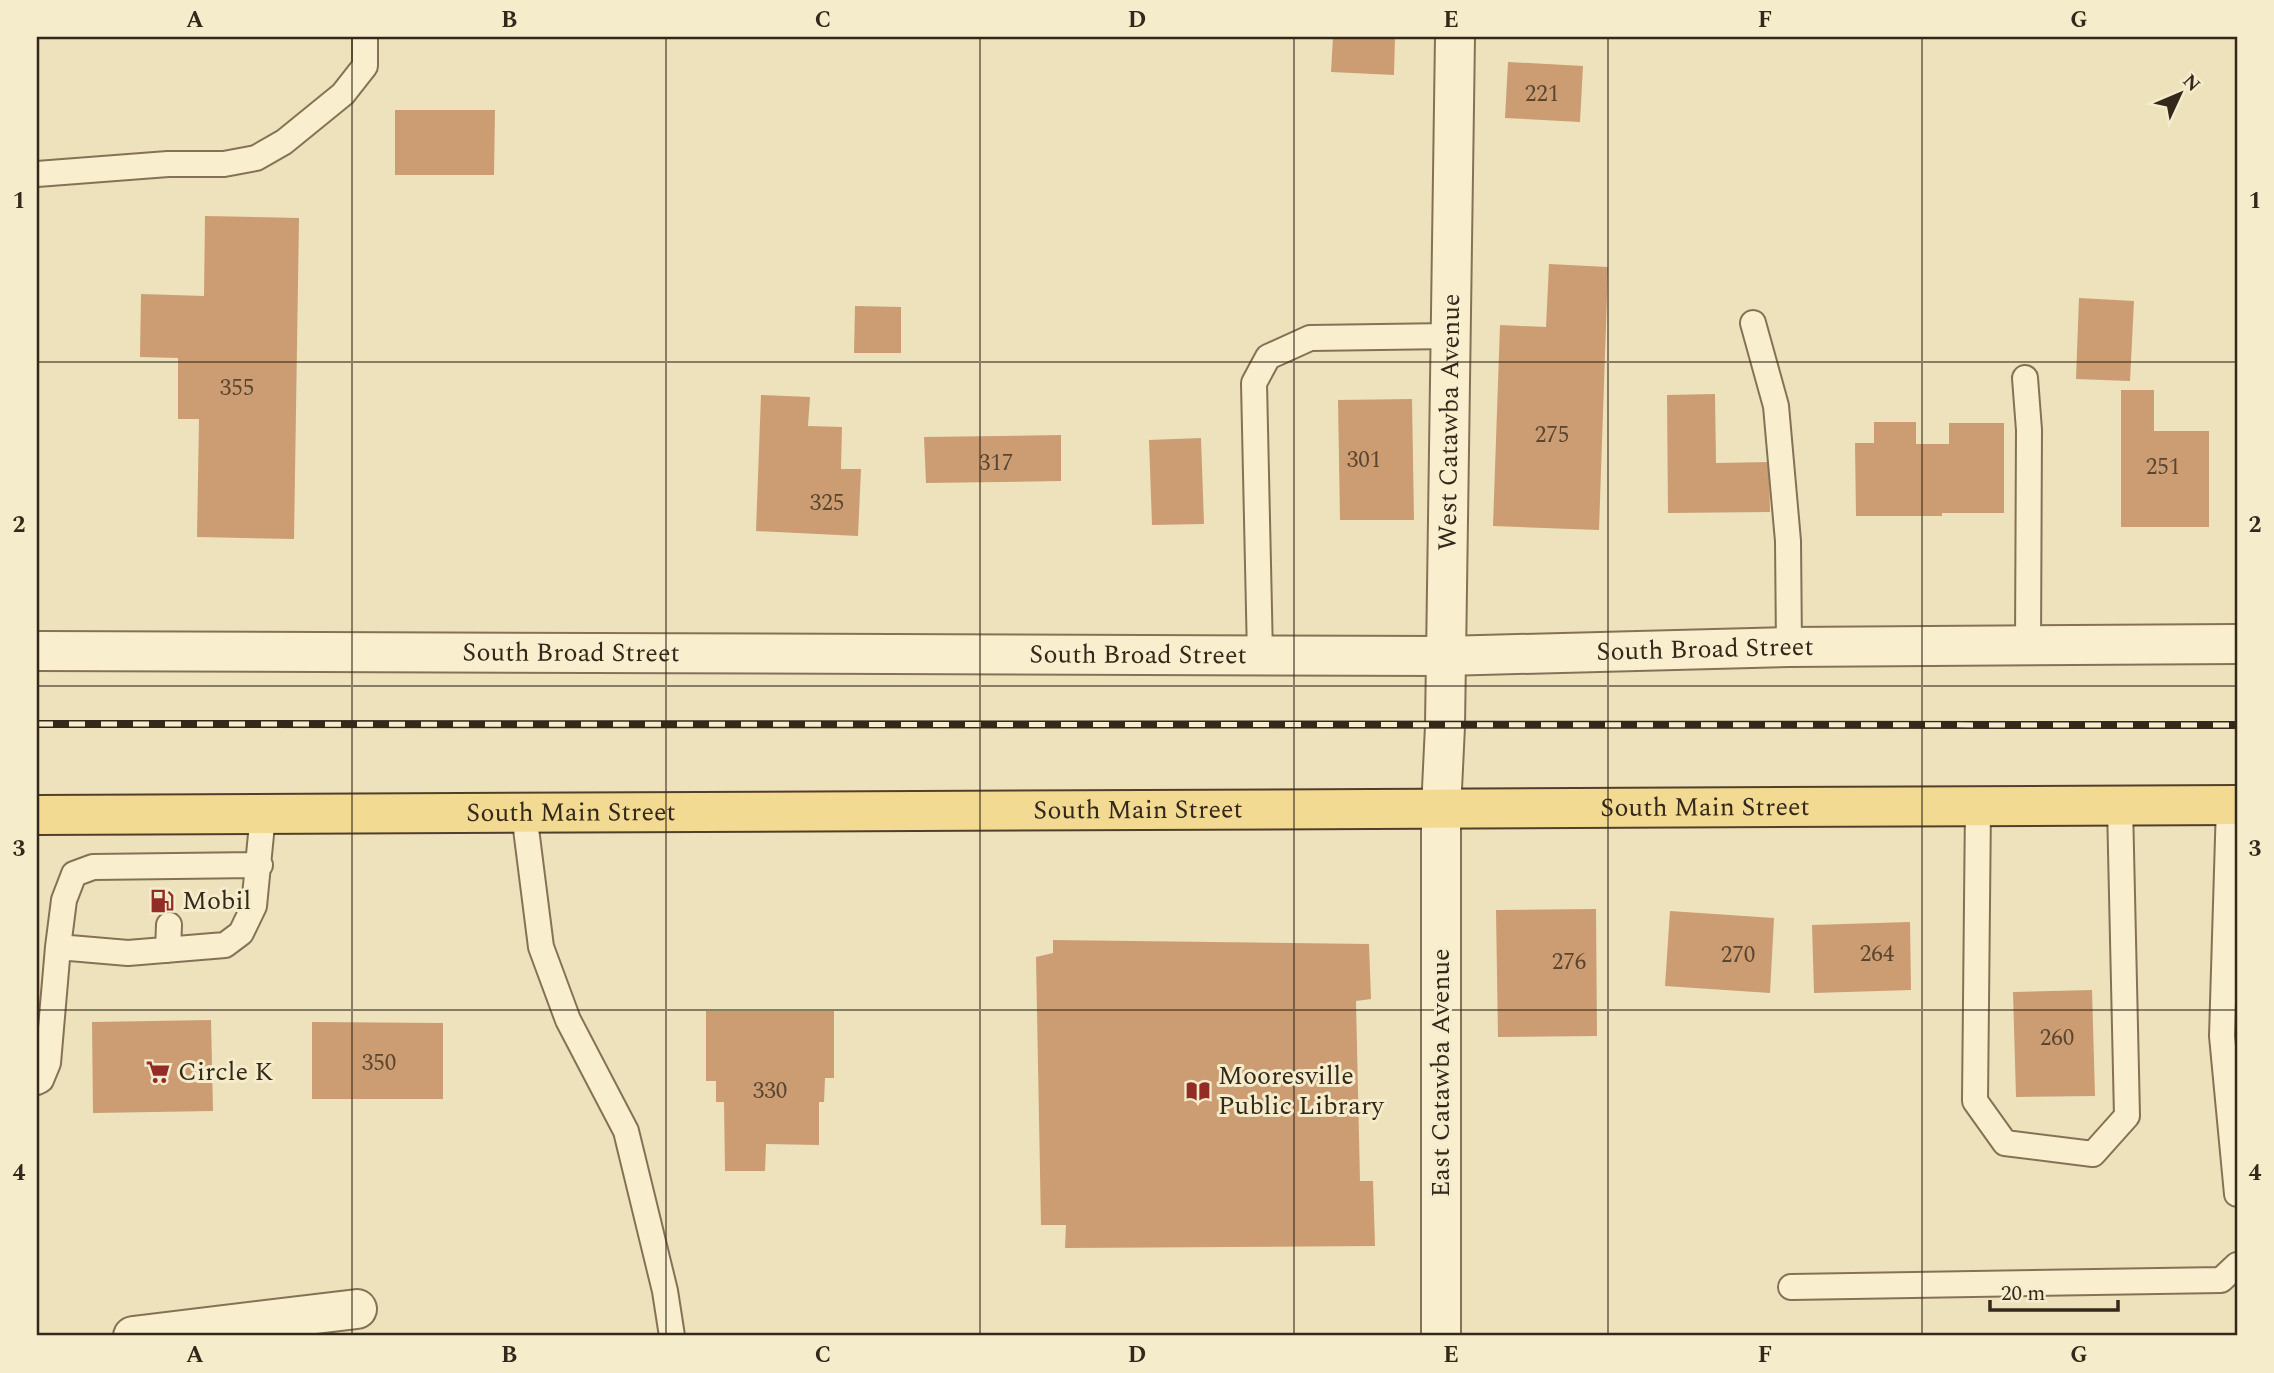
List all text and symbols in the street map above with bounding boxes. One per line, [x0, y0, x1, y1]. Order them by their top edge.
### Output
text: A [186, 3, 204, 38]
text: B [501, 3, 517, 38]
text: C [815, 3, 831, 38]
text: D [1128, 3, 1146, 38]
text: E [1443, 3, 1459, 38]
text: F [1758, 3, 1772, 38]
text: G [2070, 3, 2088, 38]
north arrow [2144, 60, 2214, 130]
text: N [2175, 68, 2207, 99]
house number: 221 [1525, 77, 1559, 112]
text: 1 [13, 184, 25, 219]
text: 1 [2249, 184, 2261, 219]
street label: West Catawba Avenue [1428, 293, 1471, 551]
house number: 355 [220, 371, 254, 406]
house number: 275 [1535, 418, 1569, 453]
house number: 301 [1347, 443, 1381, 478]
house number: 317 [979, 446, 1013, 481]
house number: 251 [2146, 450, 2180, 485]
house number: 325 [810, 486, 844, 521]
text: 2 [13, 508, 26, 543]
text: 2 [2249, 508, 2262, 543]
street label: South Broad Street [1596, 627, 1814, 672]
street label: South Broad Street [462, 633, 680, 673]
street label: South Broad Street [1029, 635, 1247, 675]
street label: South Main Street [1600, 787, 1810, 828]
street label: South Main Street [1033, 790, 1243, 830]
street label: South Main Street [466, 792, 676, 833]
text: 3 [13, 832, 26, 867]
text: 3 [2249, 832, 2262, 867]
place label: Mobil [182, 881, 251, 921]
fuel station icon: Mobil [148, 887, 176, 915]
house number: 264 [1860, 937, 1895, 972]
house number: 270 [1721, 938, 1755, 973]
house number: 276 [1552, 945, 1586, 980]
street label: East Catawba Avenue [1421, 948, 1461, 1198]
house number: 260 [2040, 1021, 2074, 1056]
house number: 350 [362, 1046, 396, 1081]
place label: Circle K [178, 1052, 274, 1092]
place label: Mooresville Public Library [1218, 1056, 1385, 1126]
supermarket icon: Circle K [144, 1058, 172, 1086]
house number: 330 [753, 1074, 787, 1109]
library icon: Mooresville Public Library [1184, 1077, 1212, 1105]
text: 4 [13, 1156, 26, 1191]
text: 4 [2249, 1156, 2262, 1191]
scale bar [1990, 1268, 2118, 1312]
text: 20 m [2001, 1278, 2045, 1310]
text: A [186, 1338, 204, 1373]
text: B [501, 1338, 517, 1373]
text: C [815, 1338, 831, 1373]
text: D [1128, 1338, 1146, 1373]
text: E [1443, 1338, 1459, 1373]
text: F [1758, 1338, 1772, 1373]
text: G [2070, 1338, 2088, 1373]

